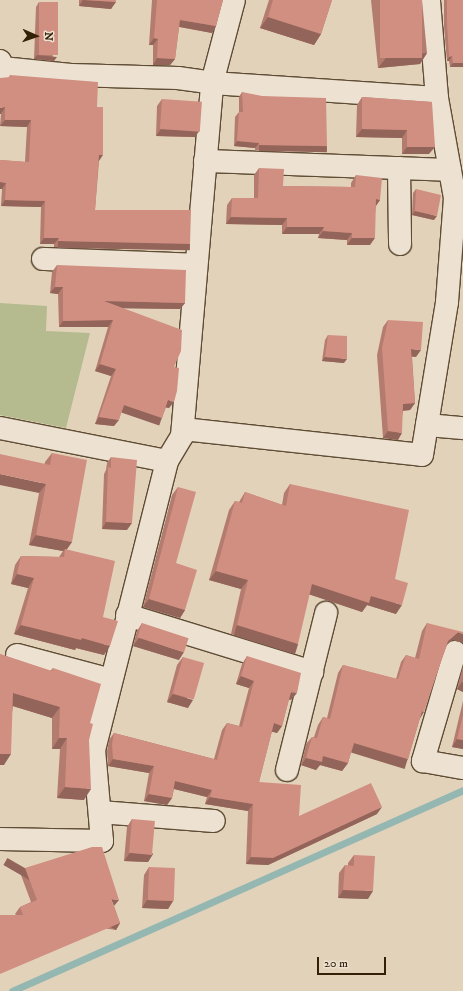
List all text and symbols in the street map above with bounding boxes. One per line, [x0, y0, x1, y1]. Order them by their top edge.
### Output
north arrow [16, 16, 56, 56]
text: N [41, 32, 55, 41]
scale bar [319, 949, 388, 975]
text: 20 m [324, 956, 348, 971]

